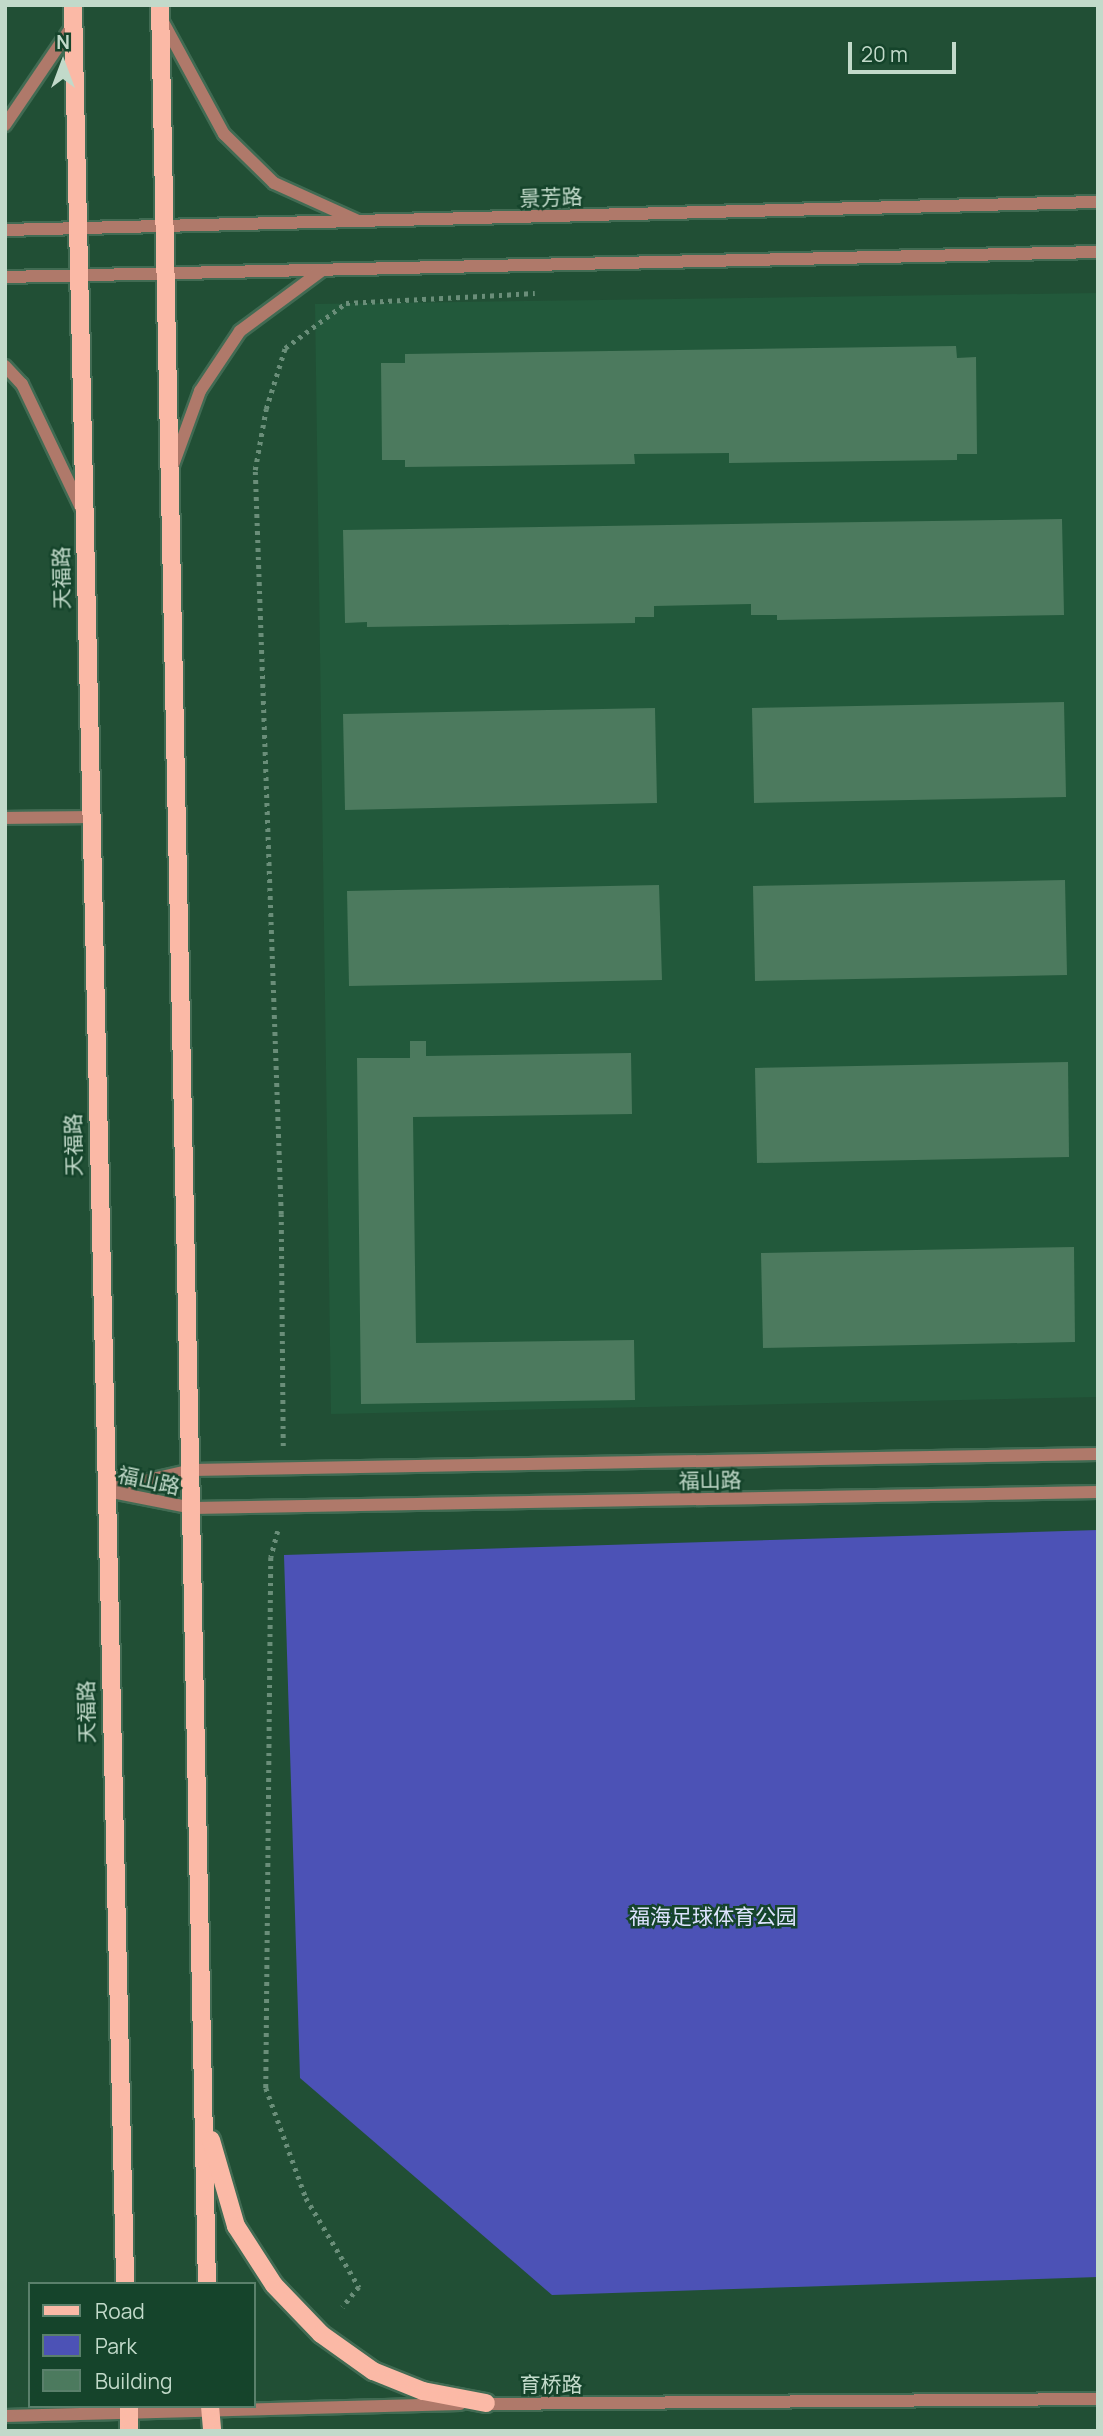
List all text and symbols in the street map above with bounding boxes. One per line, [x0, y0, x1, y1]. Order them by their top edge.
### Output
north arrow [28, 28, 98, 98]
scale bar [851, 28, 960, 72]
text: N [56, 29, 70, 55]
text: 20 m [861, 40, 908, 68]
street label: 景芳路 [519, 183, 583, 211]
street label: 天福路 [48, 546, 74, 610]
street label: 天福路 [60, 1113, 86, 1177]
street label: 福山路 [116, 1461, 182, 1499]
street label: 福山路 [678, 1467, 742, 1493]
street label: 天福路 [73, 1680, 99, 1744]
park label: 福海足球体育公园 [629, 1903, 797, 1929]
legend [28, 2282, 256, 2408]
text: Road [95, 2297, 145, 2325]
text: Park [95, 2332, 137, 2360]
text: Building [95, 2367, 172, 2395]
street label: 育桥路 [520, 2371, 582, 2397]

